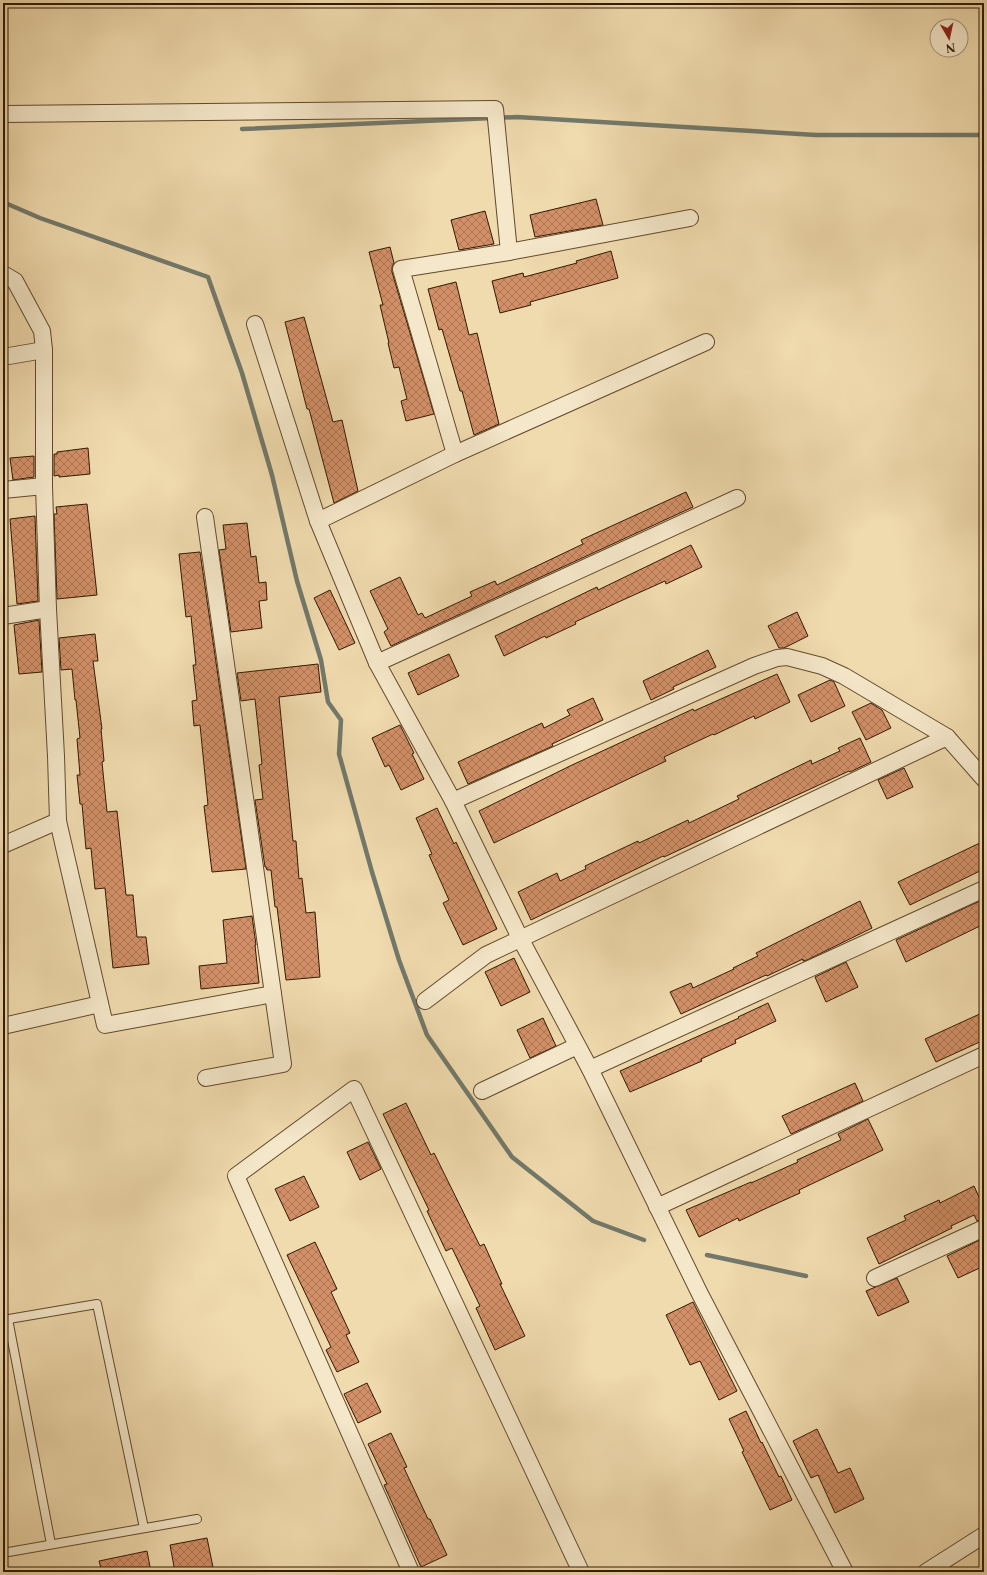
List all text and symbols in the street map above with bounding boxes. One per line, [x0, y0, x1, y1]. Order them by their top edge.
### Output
north arrow [929, 18, 969, 58]
text: N [944, 40, 956, 56]

